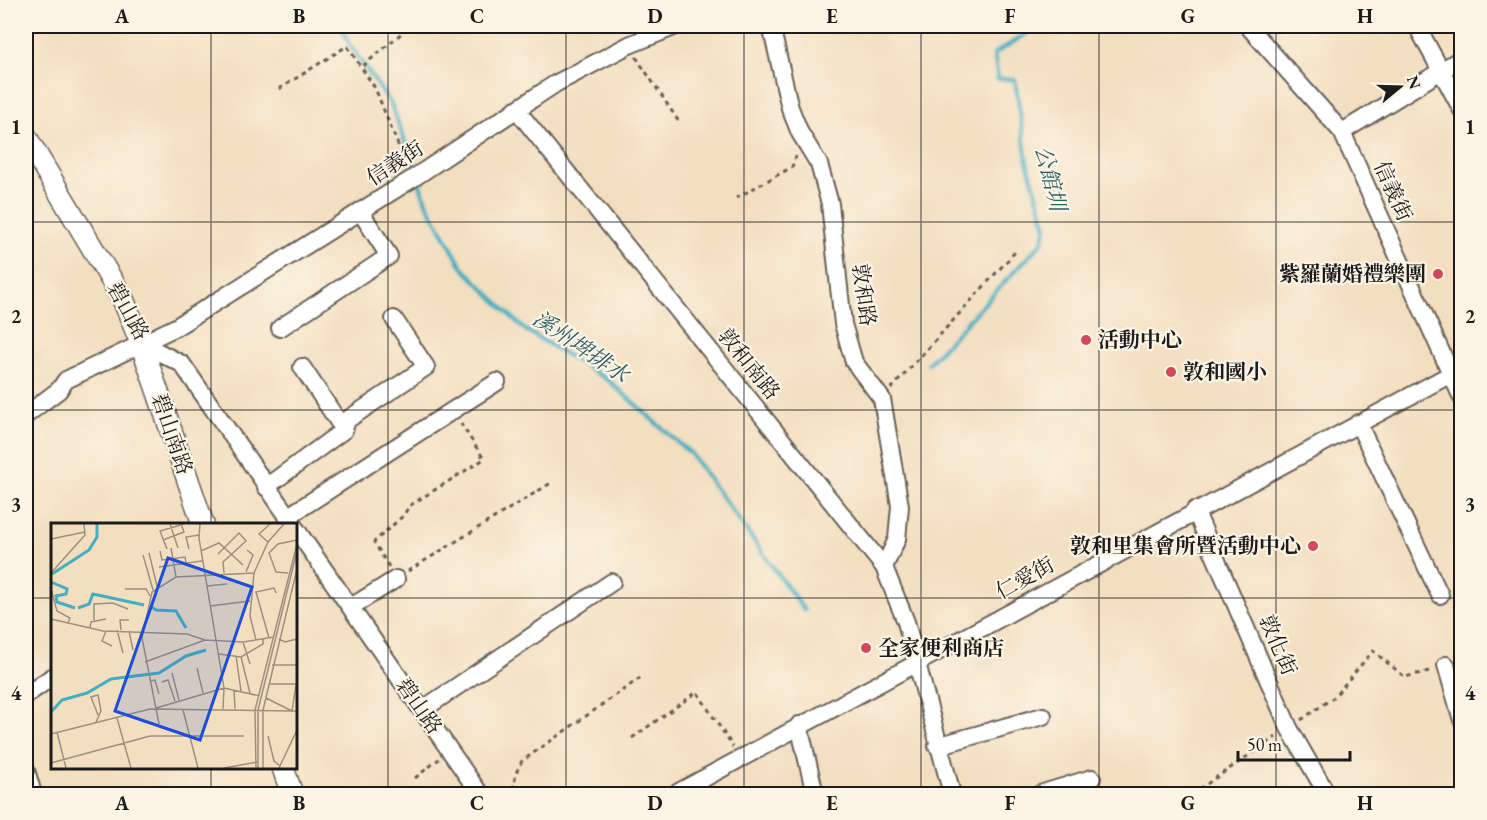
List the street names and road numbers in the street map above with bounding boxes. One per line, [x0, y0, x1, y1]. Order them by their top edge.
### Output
street label: 信義街 [361, 134, 428, 191]
street label: 信義街 [1368, 157, 1419, 225]
street label: 敦和路 [847, 262, 882, 328]
street label: 碧山路 [101, 277, 156, 345]
street label: 敦和南路 [712, 323, 786, 405]
street label: 碧山南路 [146, 390, 199, 478]
street label: 仁愛街 [991, 550, 1059, 605]
street label: 敦化街 [1254, 611, 1303, 679]
street label: 碧山路 [390, 672, 449, 739]

